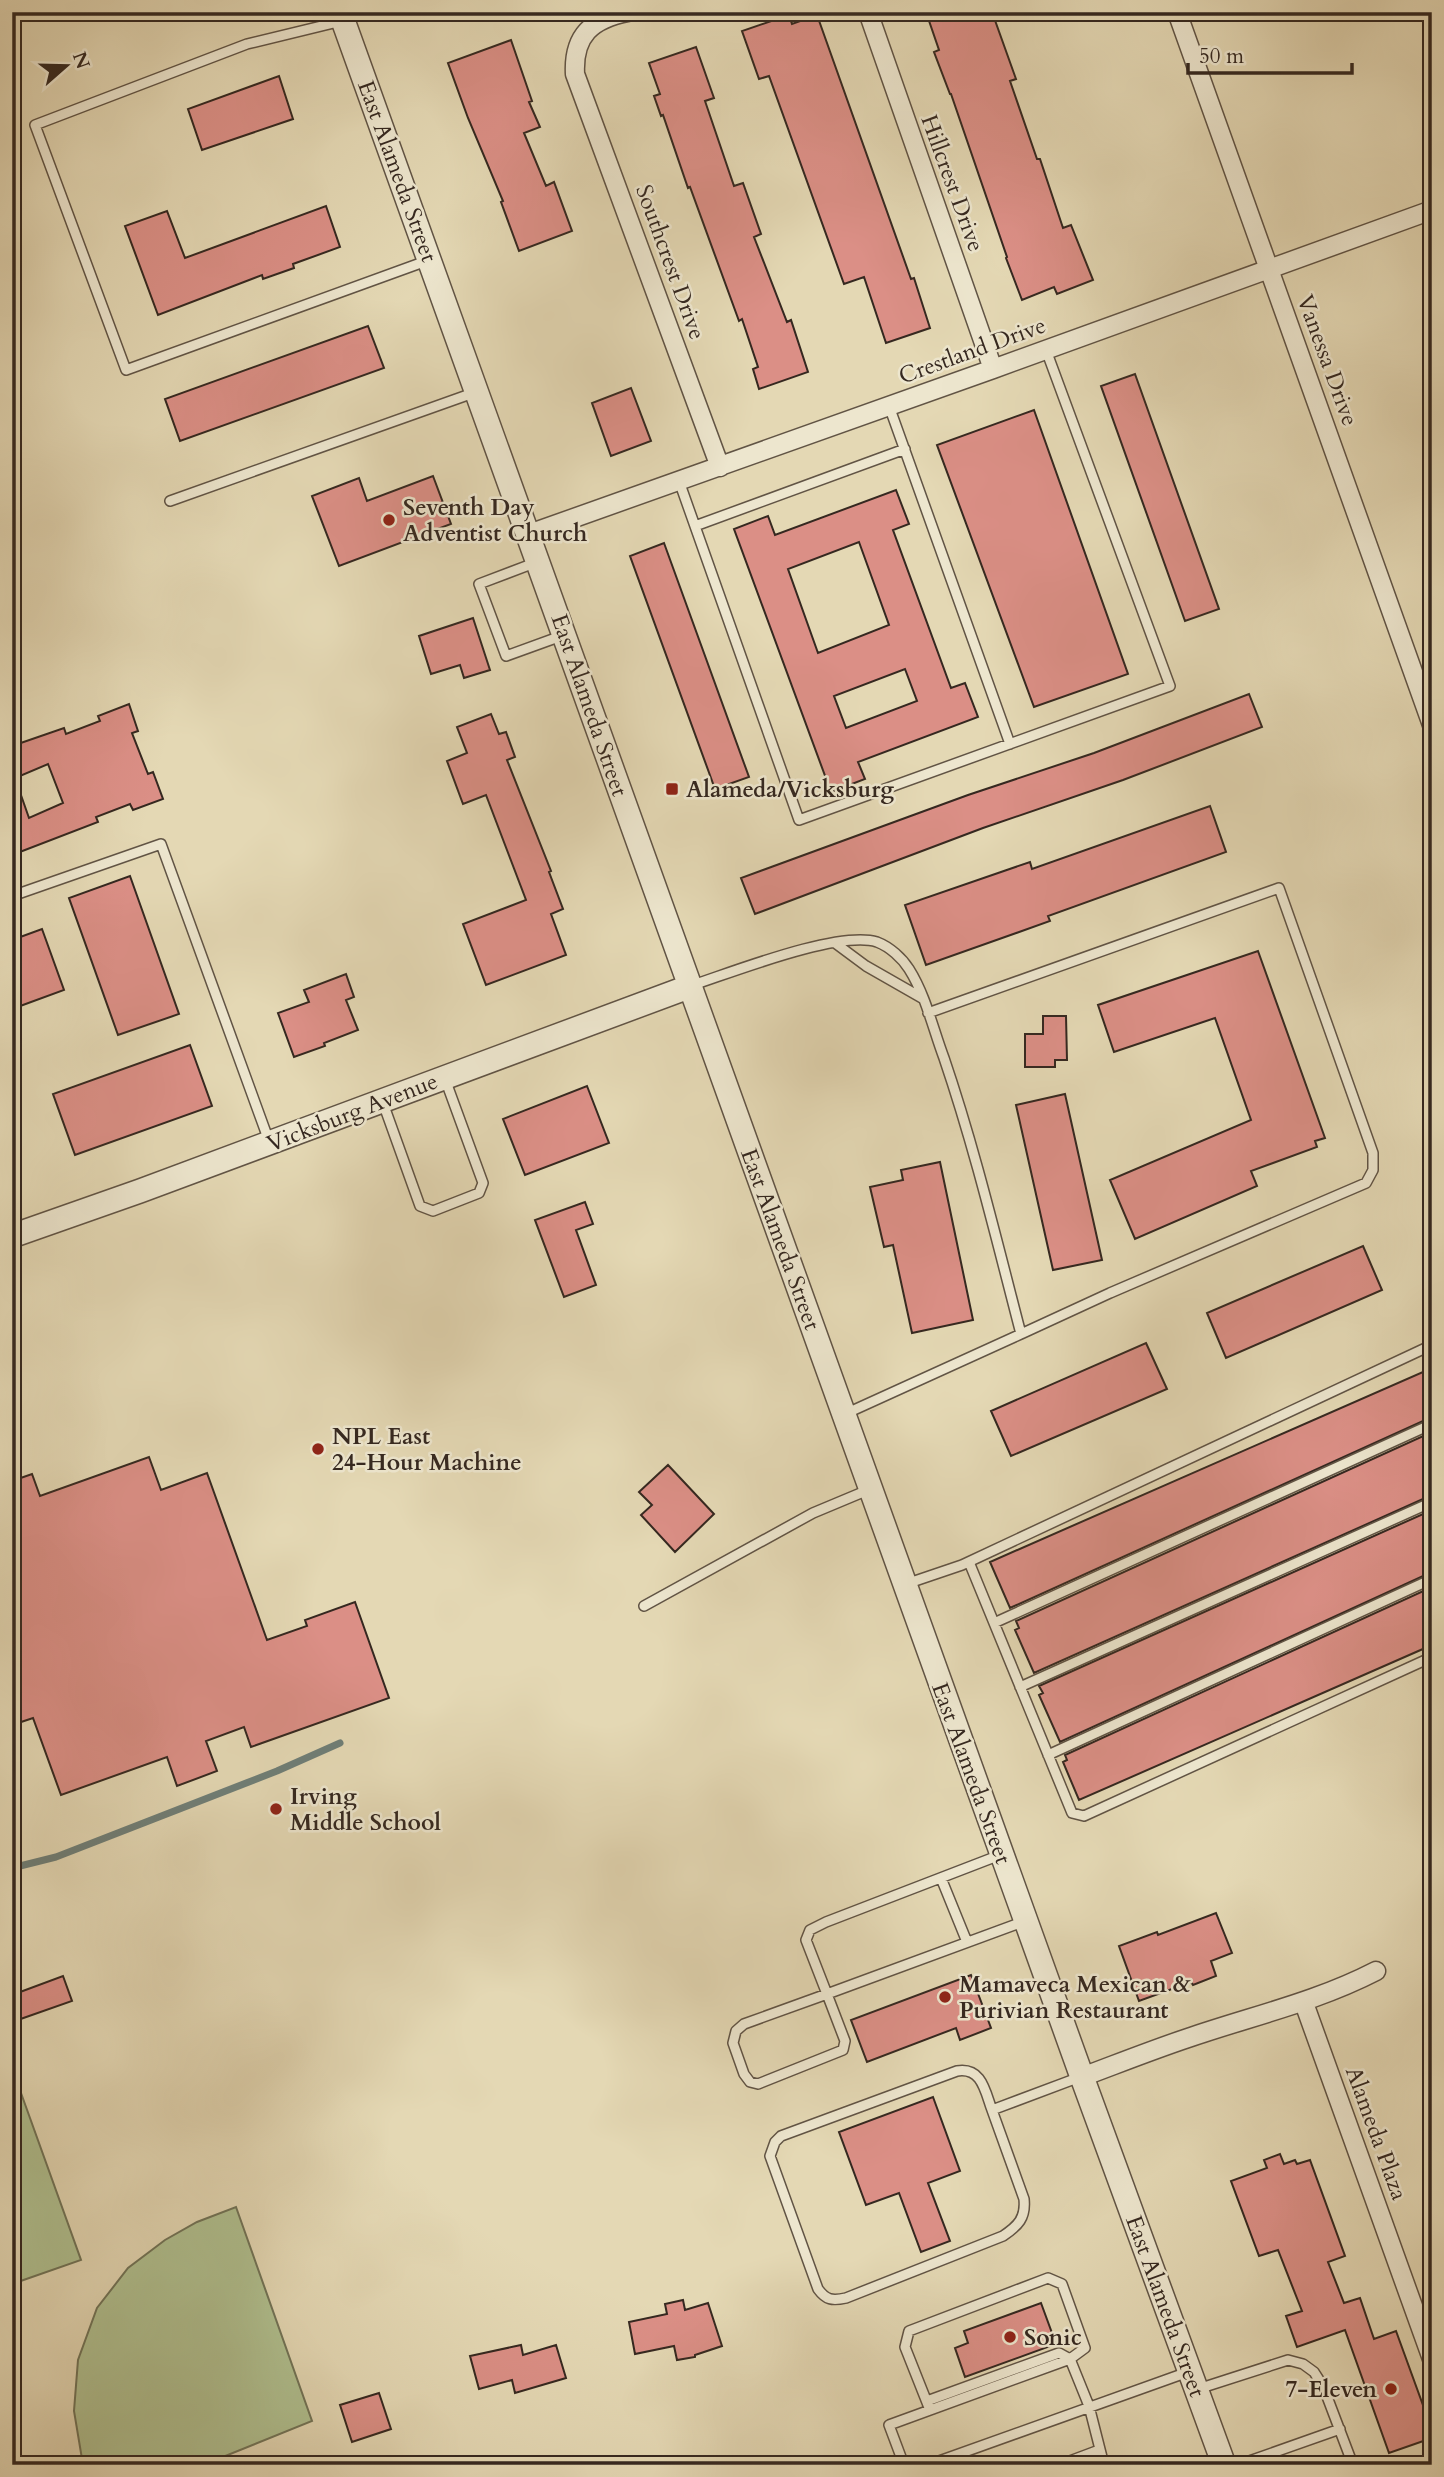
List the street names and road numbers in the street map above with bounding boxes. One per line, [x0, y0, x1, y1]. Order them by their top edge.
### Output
street label: East Alameda Street [350, 76, 445, 266]
street label: Hillcrest Drive [913, 110, 992, 256]
street label: Southcrest Drive [628, 180, 713, 344]
street label: Vanessa Drive [1289, 290, 1366, 430]
street label: Crestland Drive [894, 310, 1050, 391]
street label: East Alameda Street [544, 610, 635, 801]
street label: Vicksburg Avenue [262, 1066, 442, 1159]
street label: East Alameda Street [733, 1144, 828, 1334]
street label: East Alameda Street [924, 1678, 1019, 1868]
street label: Alameda Plaza [1338, 2062, 1415, 2204]
street label: East Alameda Street [1118, 2211, 1213, 2401]

